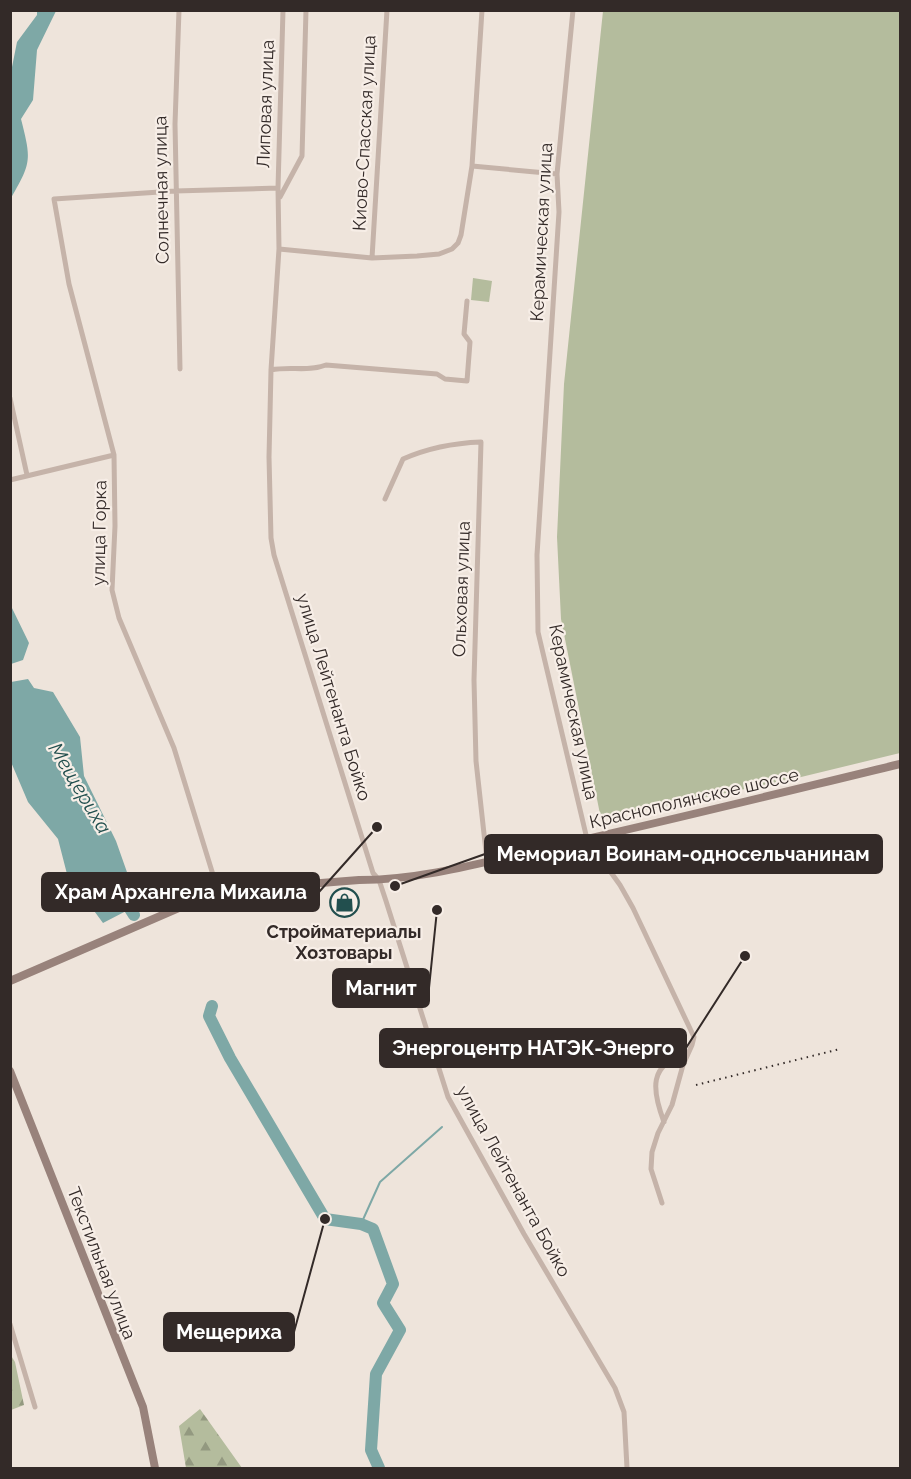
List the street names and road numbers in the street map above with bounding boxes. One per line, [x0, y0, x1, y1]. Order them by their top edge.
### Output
street label: Киово-Спасская улица [348, 34, 380, 232]
street label: Липовая улица [252, 39, 278, 169]
street label: Солнечная улица [149, 116, 173, 264]
street label: Керамическая улица [526, 142, 556, 322]
street label: улица Горка [88, 480, 110, 586]
street label: Ольховая улица [448, 521, 474, 657]
street label: улица Лейтенанта Бойко [292, 591, 376, 803]
street label: Керамическая улица [545, 622, 603, 802]
street label: Краснополянское шоссе [587, 764, 801, 832]
street label: улица Лейтенанта Бойко [453, 1082, 576, 1281]
street label: Текстильная улица [63, 1184, 141, 1342]

